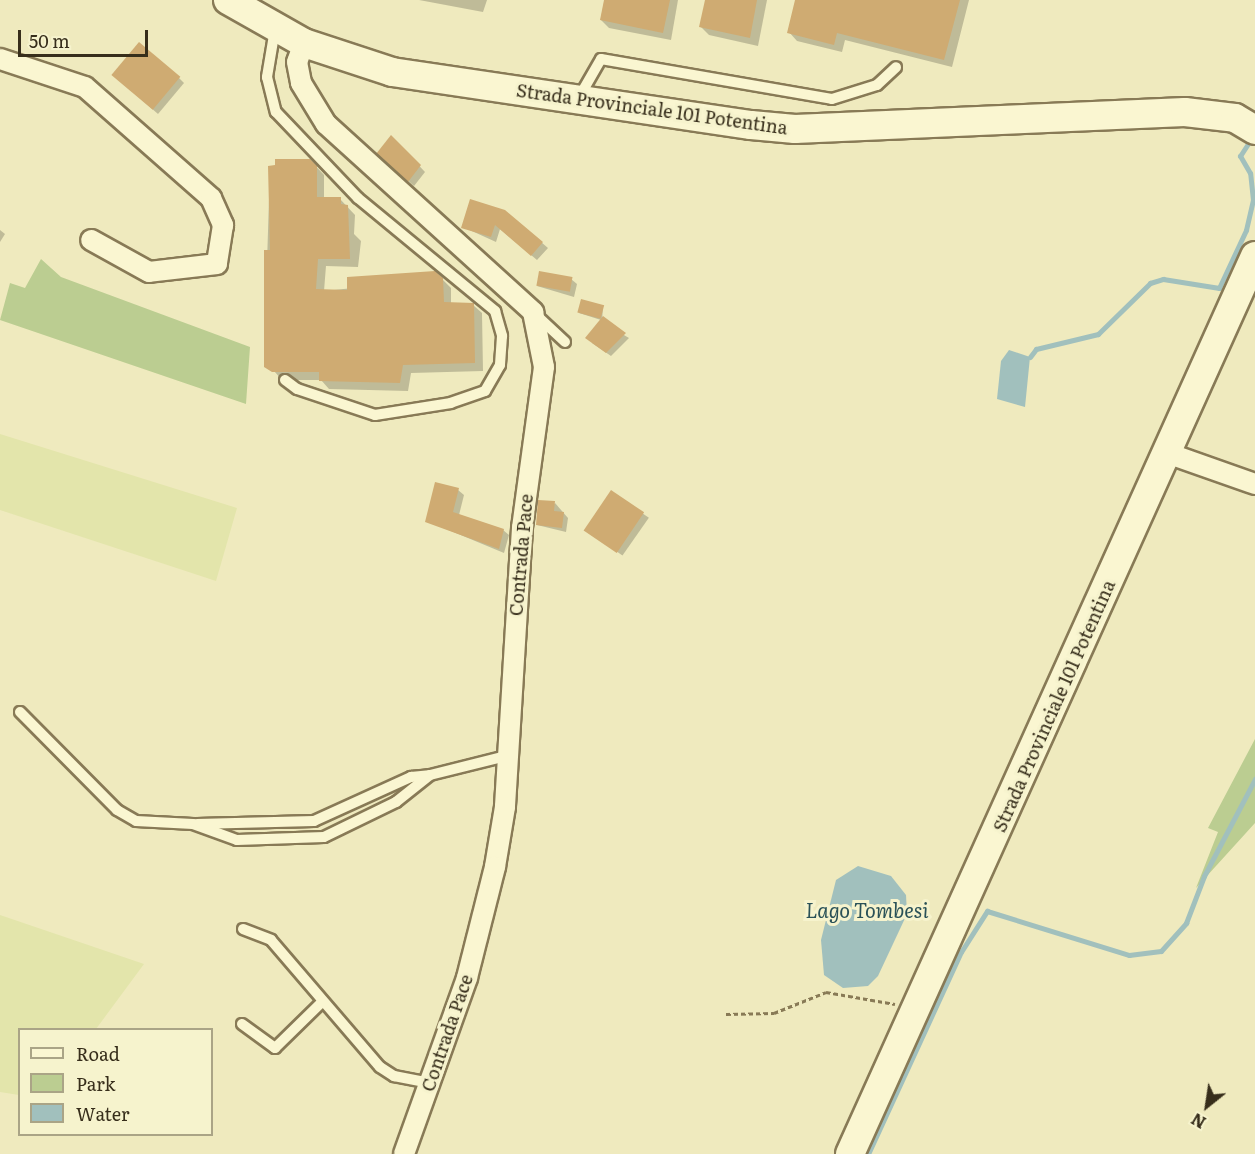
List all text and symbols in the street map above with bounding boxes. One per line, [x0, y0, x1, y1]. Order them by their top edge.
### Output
scale bar [21, 18, 152, 56]
text: 50 m [29, 27, 70, 54]
street label: Strada Provinciale 101 Potentina [515, 79, 789, 139]
street label: Contrada Pace [505, 493, 537, 617]
street label: Strada Provinciale 101 Potentina [988, 577, 1120, 835]
water label: Lago Tombesi [806, 897, 928, 921]
street label: Contrada Pace [417, 972, 477, 1094]
legend [18, 1028, 213, 1136]
text: Road [76, 1040, 120, 1067]
text: Park [76, 1070, 115, 1097]
north arrow [1177, 1076, 1237, 1136]
text: Water [76, 1100, 129, 1127]
text: N [1186, 1108, 1210, 1135]

